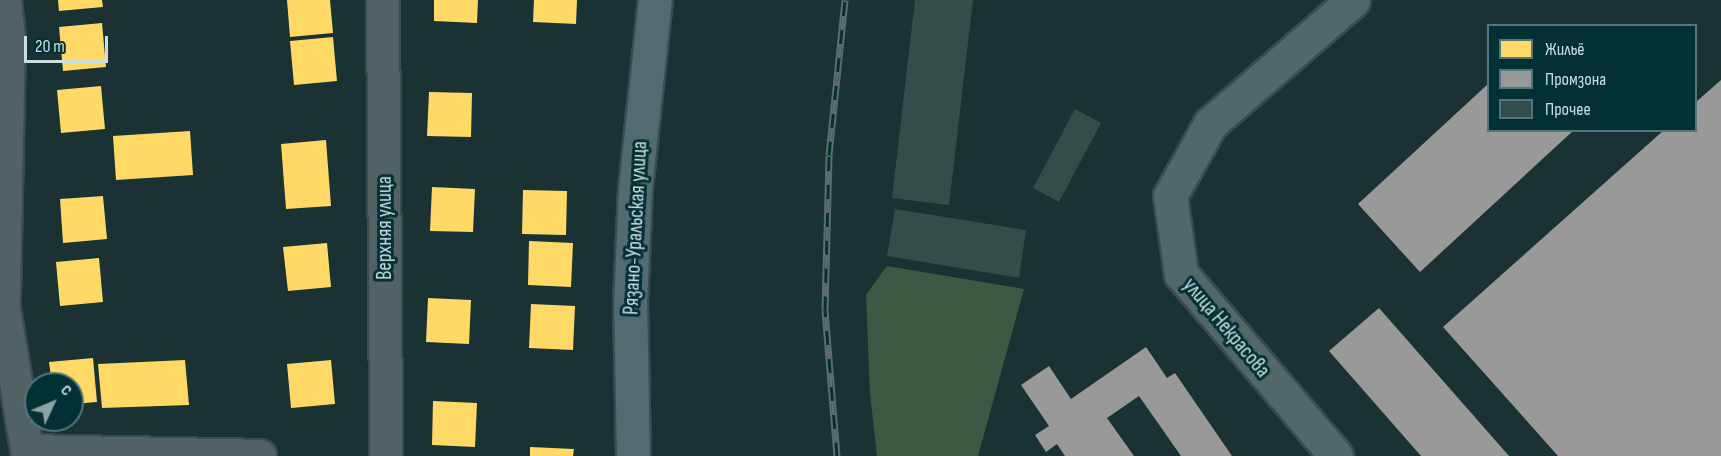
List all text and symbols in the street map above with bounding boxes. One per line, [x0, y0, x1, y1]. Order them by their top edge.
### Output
scale bar [27, 24, 111, 62]
legend [1487, 24, 1697, 132]
text: 20 m [35, 36, 65, 57]
text: Жильё [1545, 39, 1585, 60]
text: Промзона [1545, 69, 1606, 90]
text: Прочее [1545, 99, 1591, 120]
street label: Рязано-Уральская улица [619, 140, 653, 316]
street label: Верхняя улица [372, 176, 398, 280]
street label: улица Некрасова [1177, 273, 1275, 383]
north arrow [24, 372, 84, 432]
text: С [56, 381, 76, 400]

